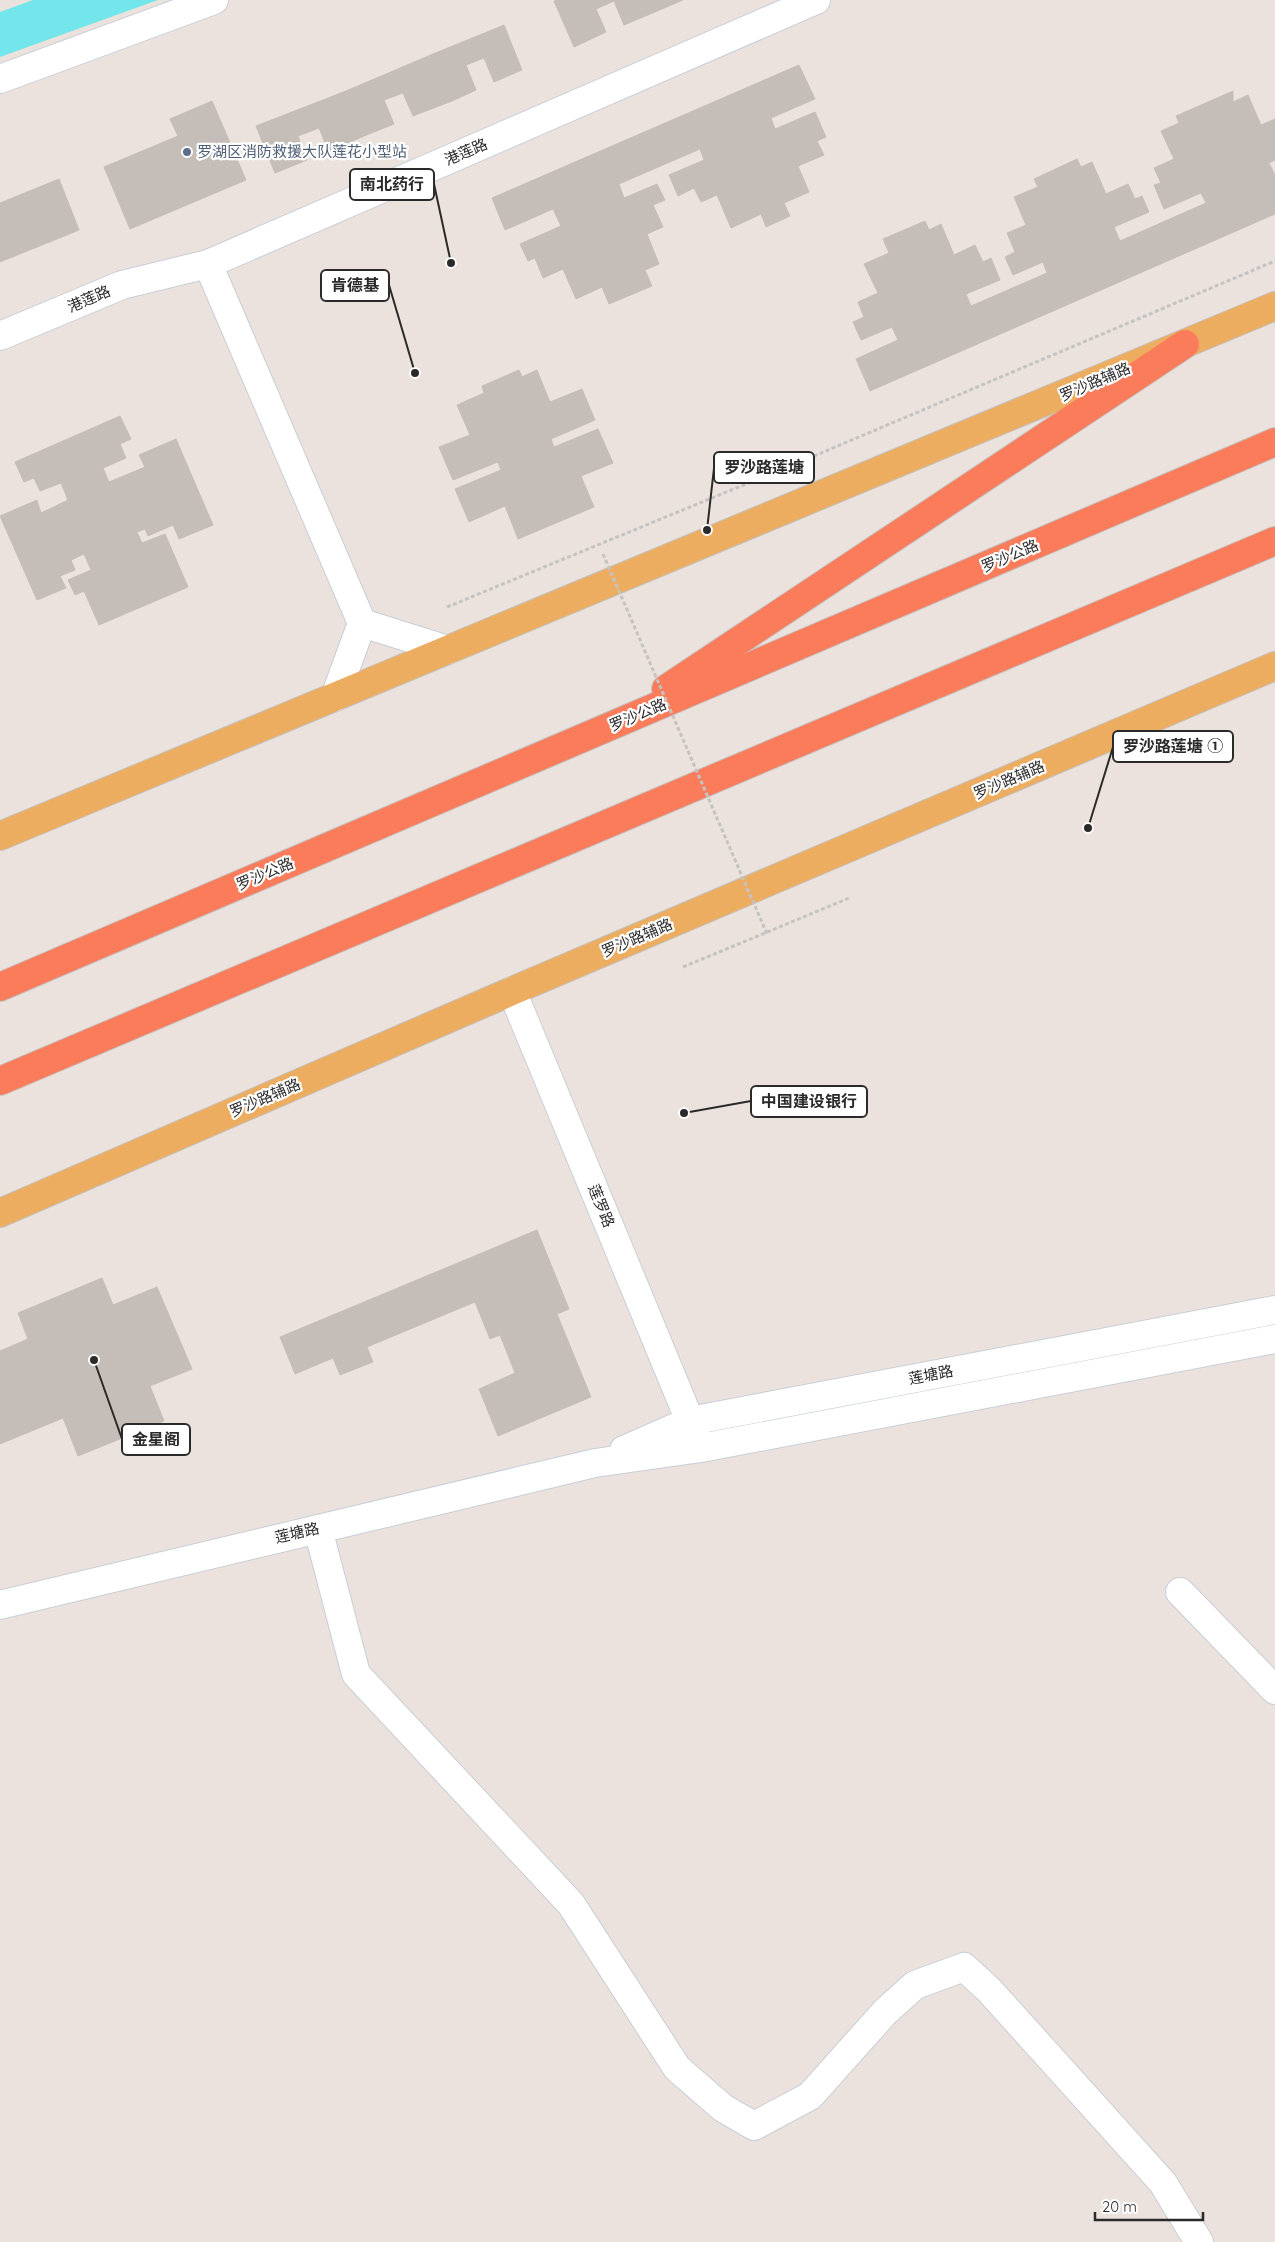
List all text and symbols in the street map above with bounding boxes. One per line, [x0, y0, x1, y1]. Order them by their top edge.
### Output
street label: 港莲路 [441, 134, 490, 169]
place label: 罗湖区消防救援大队莲花小型站 [197, 142, 407, 161]
marker: 罗湖区消防救援大队莲花小型站 [181, 146, 193, 158]
callout: 南北药行 [350, 169, 434, 200]
text: 南北药行 [360, 174, 424, 194]
callout: 肯德基 [321, 270, 389, 301]
text: 肯德基 [331, 275, 380, 295]
street label: 港莲路 [64, 281, 113, 316]
street label: 罗沙路辅路 [1057, 358, 1133, 405]
callout: 罗沙路莲塘 [714, 452, 814, 483]
text: 罗沙路莲塘 [724, 457, 804, 477]
street label: 罗沙公路 [978, 535, 1041, 576]
street label: 罗沙公路 [606, 694, 669, 735]
callout: 罗沙路莲塘 ① [1113, 731, 1233, 762]
text: 罗沙路莲塘 ① [1123, 736, 1223, 756]
street label: 罗沙路辅路 [971, 756, 1047, 803]
street label: 罗沙公路 [233, 853, 296, 894]
street label: 罗沙路辅路 [599, 914, 675, 961]
street label: 罗沙路辅路 [227, 1074, 303, 1121]
callout: 中国建设银行 [751, 1086, 867, 1117]
text: 中国建设银行 [761, 1091, 857, 1111]
street label: 莲罗路 [584, 1181, 619, 1230]
street label: 莲塘路 [907, 1361, 955, 1388]
callout: 金星阁 [122, 1424, 190, 1455]
text: 金星阁 [132, 1429, 180, 1449]
street label: 莲塘路 [273, 1518, 321, 1547]
scale bar [1095, 2190, 1202, 2222]
text: 20 m [1102, 2197, 1137, 2216]

